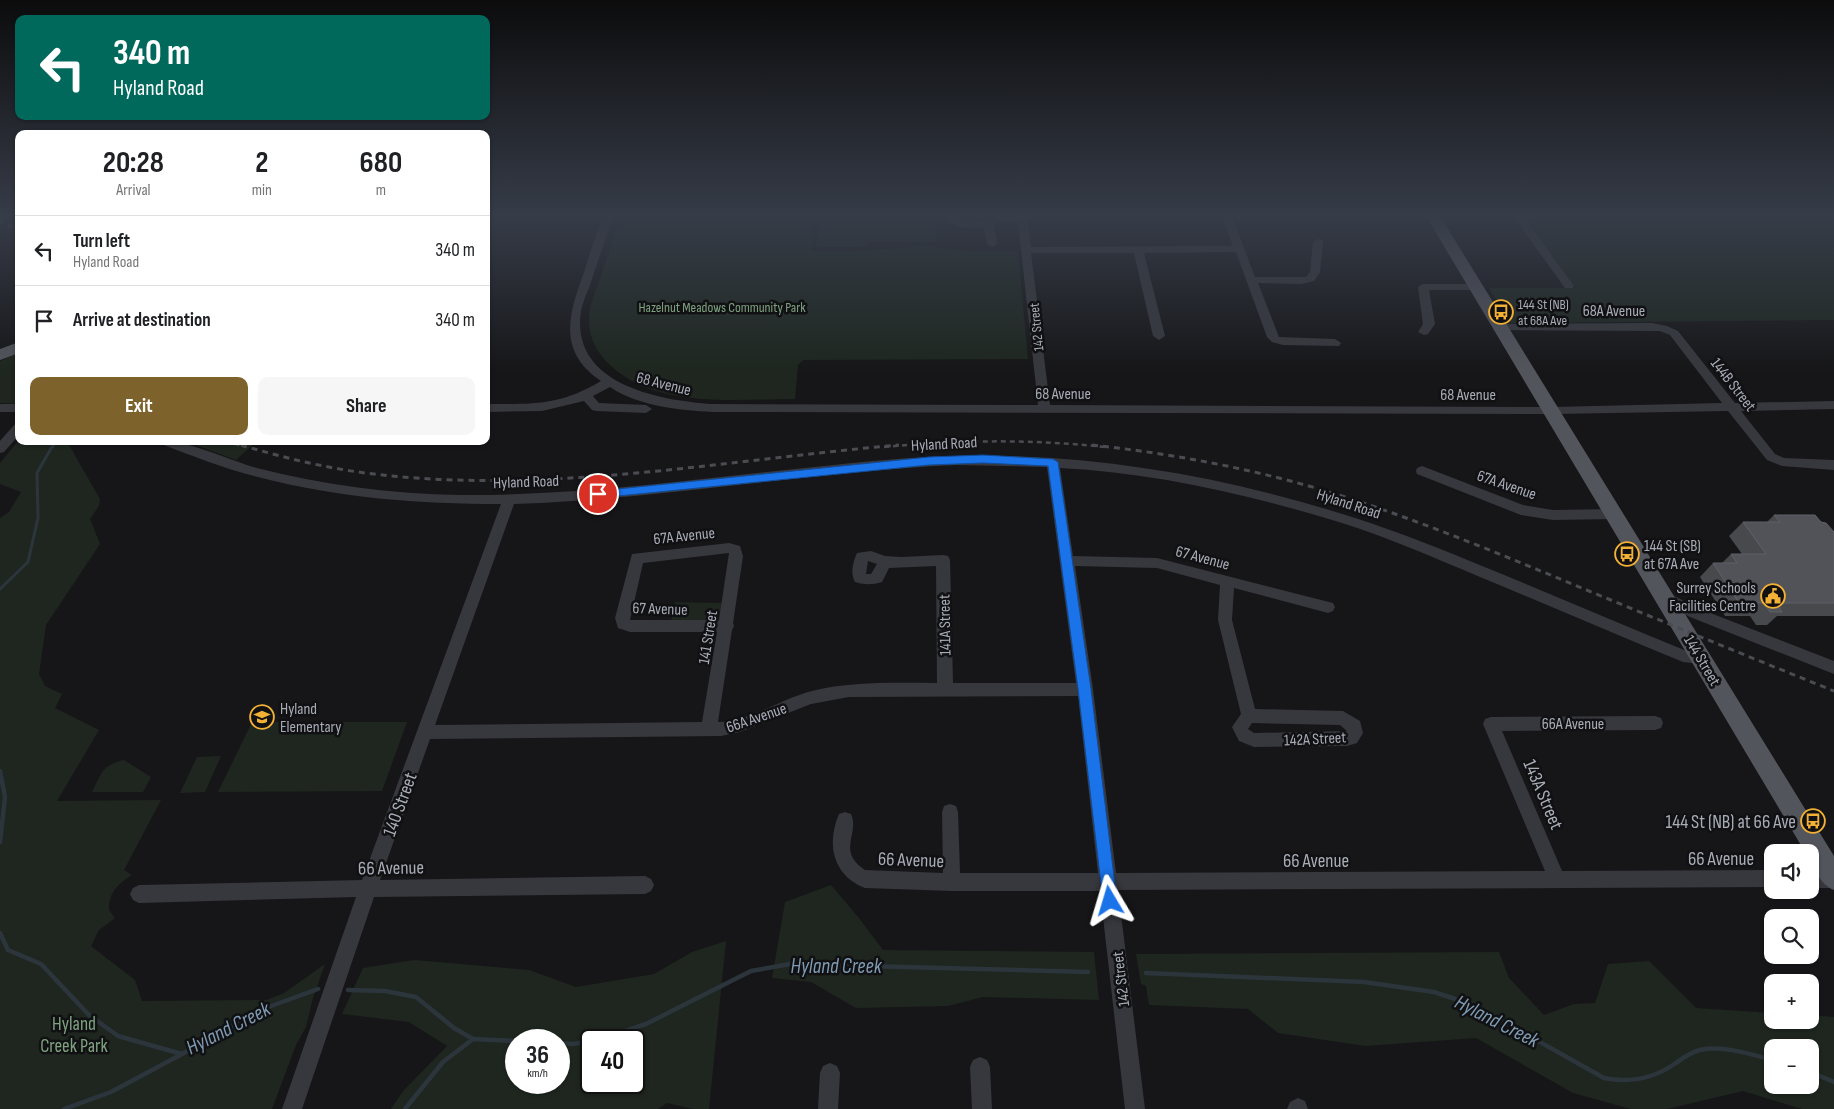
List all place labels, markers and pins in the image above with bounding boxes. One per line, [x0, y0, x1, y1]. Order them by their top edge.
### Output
place label: 144 St (NB) at 68A Ave [1518, 296, 1569, 329]
bus stop icon: 144 St (NB) at 68A Ave [1488, 299, 1514, 325]
pin [577, 473, 619, 515]
place label: 144 St (SB) at 67A Ave [1644, 537, 1701, 574]
bus stop icon: 144 St (SB) at 67A Ave [1614, 541, 1640, 567]
place label: Surrey Schools Facilities Centre [1669, 579, 1756, 616]
public building icon: Surrey Schools Facilities Centre [1760, 583, 1786, 609]
place label: Hyland Elementary [280, 700, 342, 737]
school or university icon: Hyland Elementary [249, 704, 275, 730]
bus stop icon: 144 St (NB) at 66 Ave [1800, 808, 1826, 834]
place label: 144 St (NB) at 66 Ave [1665, 811, 1796, 834]

